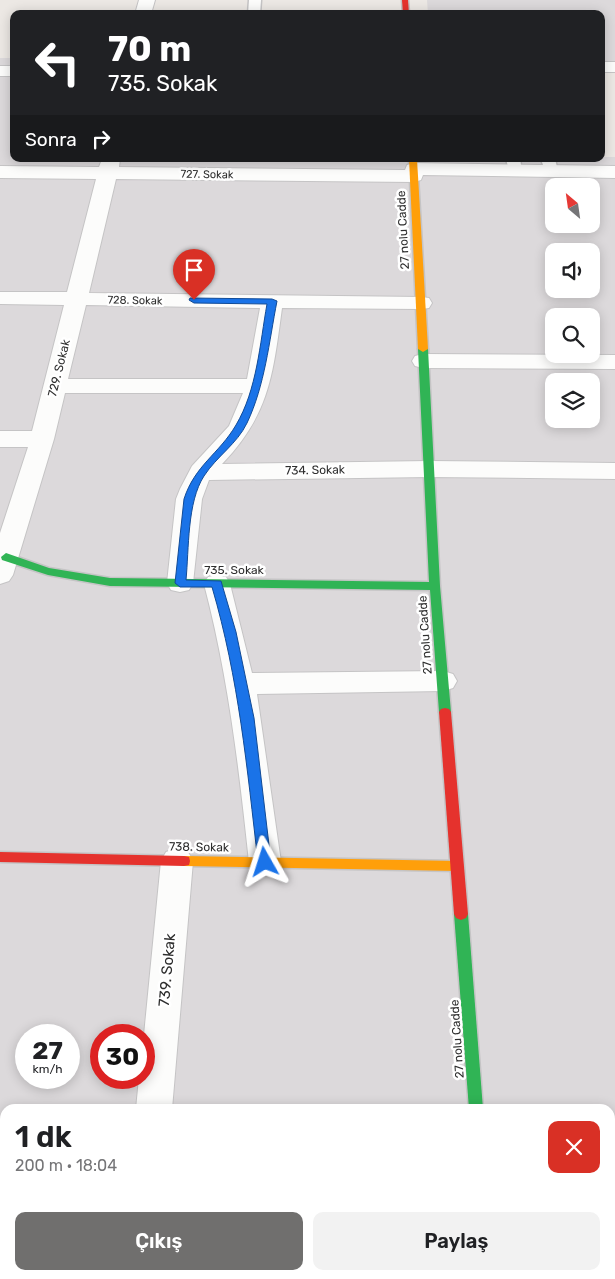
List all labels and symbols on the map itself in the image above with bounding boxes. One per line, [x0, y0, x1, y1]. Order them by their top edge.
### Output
street label: 727. Sokak [180, 168, 234, 181]
north arrow [545, 178, 600, 232]
street label: 27 nolu Cadde [394, 190, 412, 270]
pin [173, 249, 215, 300]
street label: 728. Sokak [107, 294, 163, 307]
street label: 729. Sokak [45, 337, 73, 398]
street label: 734. Sokak [285, 462, 346, 478]
street label: 735. Sokak [204, 563, 265, 577]
street label: 27 nolu Cadde [415, 595, 435, 675]
position arrow [238, 835, 290, 887]
street label: 738. Sokak [169, 839, 230, 855]
street label: 739. Sokak [155, 932, 179, 1007]
street label: 27 nolu Cadde [447, 999, 467, 1079]
speed limit sign: 30 [90, 1024, 155, 1089]

